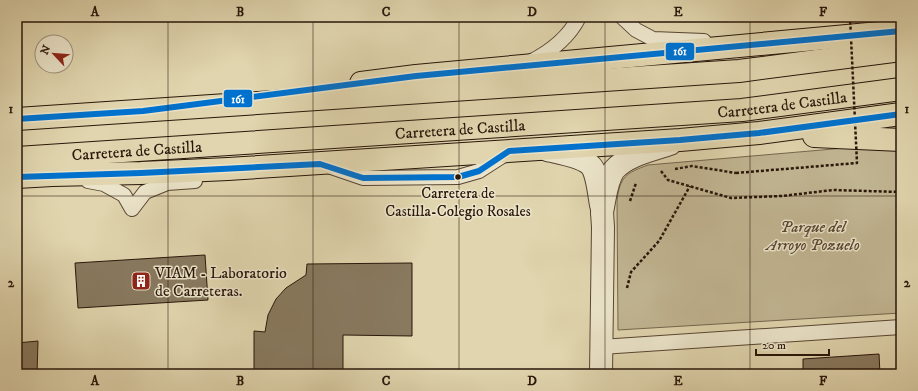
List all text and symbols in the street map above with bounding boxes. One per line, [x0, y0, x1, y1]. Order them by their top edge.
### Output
text: A [90, 4, 100, 20]
text: B [236, 4, 244, 20]
text: C [382, 4, 391, 20]
text: D [527, 4, 537, 20]
text: E [673, 4, 683, 20]
text: F [819, 4, 828, 20]
north arrow [34, 34, 74, 74]
line badge: 161 [665, 42, 695, 61]
text: N [38, 43, 54, 57]
text: 161 [673, 45, 687, 59]
street label: Carretera de Castilla [717, 87, 848, 123]
line badge: 161 [223, 89, 253, 108]
text: 161 [231, 93, 245, 107]
text: 1 [9, 101, 14, 117]
text: 1 [905, 101, 910, 117]
street label: Carretera de Castilla [394, 115, 526, 144]
street label: Carretera de Castilla [71, 137, 203, 165]
marker: Carretera de Castilla-Colegio Rosales [453, 172, 463, 182]
place label: Carretera de Castilla-Colegio Rosales [385, 184, 531, 221]
park label: Parque del Arroyo Pozuelo [764, 217, 860, 255]
place label: VIAM - Laboratorio de Carreteras. [154, 263, 287, 301]
building icon: VIAM - Laboratorio de Carreteras. [130, 270, 152, 292]
text: 2 [8, 275, 15, 291]
text: 2 [904, 275, 911, 291]
scale bar [756, 331, 829, 357]
text: 20 m [762, 338, 786, 353]
text: A [90, 373, 100, 389]
text: B [236, 373, 244, 389]
text: C [382, 373, 391, 389]
text: D [527, 373, 537, 389]
text: E [673, 373, 683, 389]
text: F [819, 373, 828, 389]

